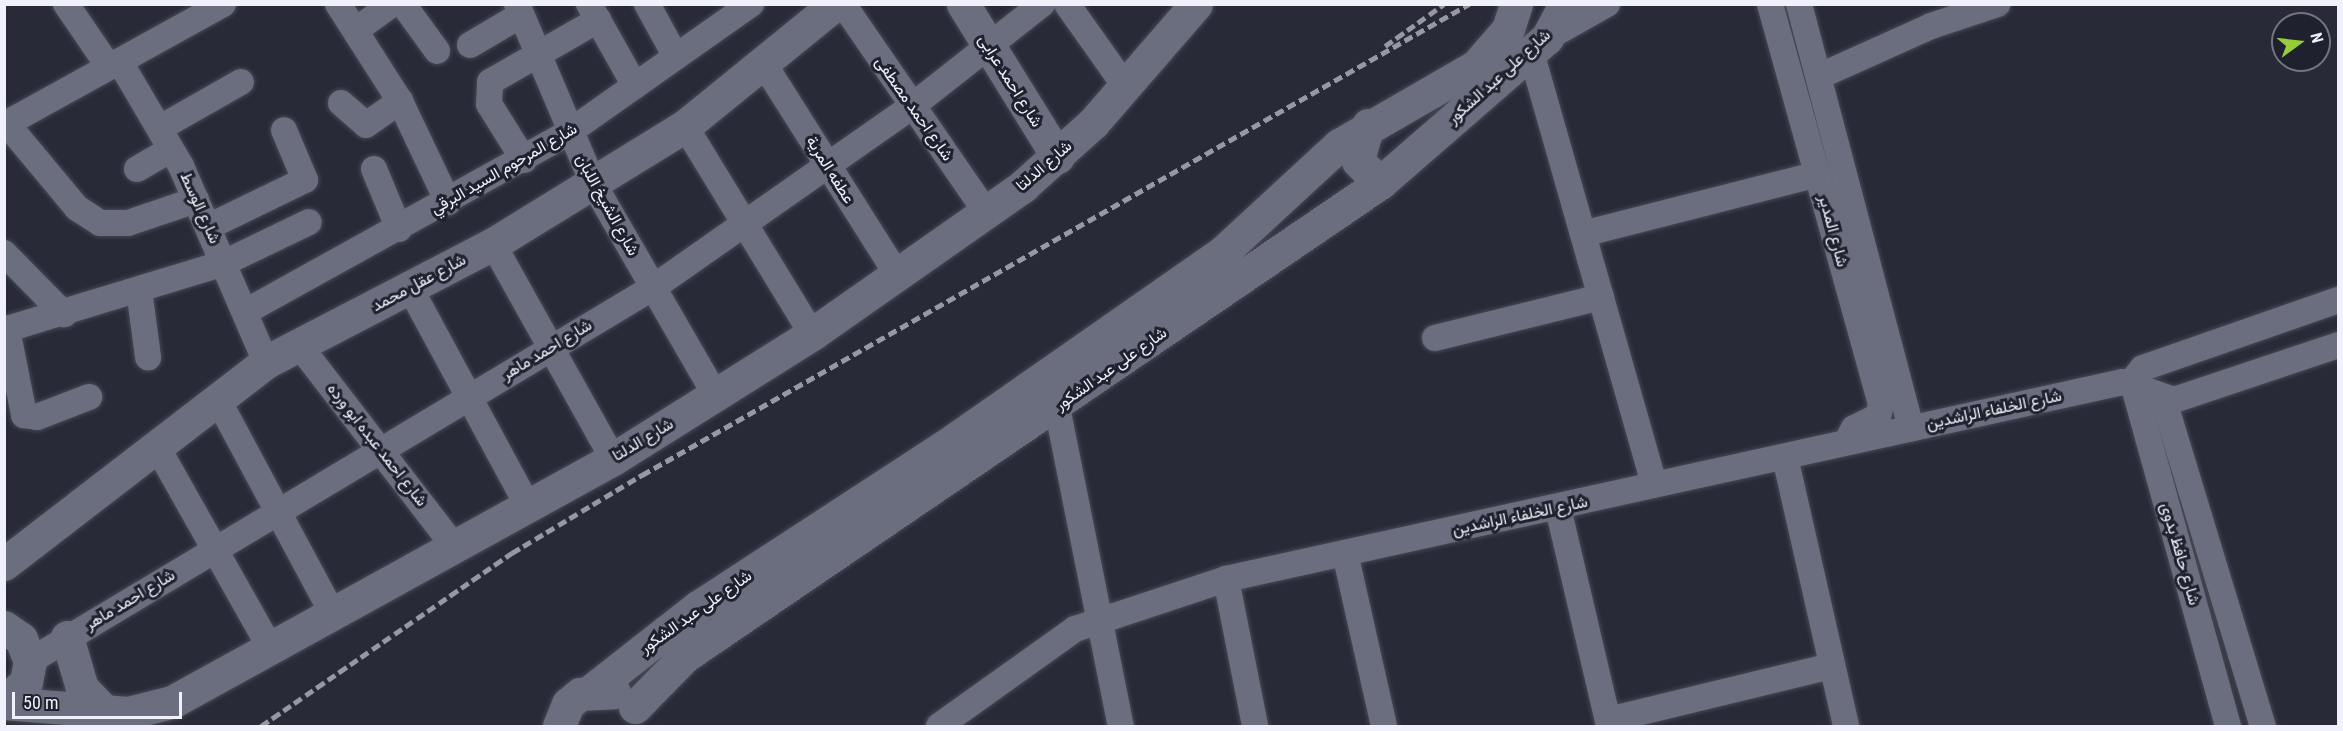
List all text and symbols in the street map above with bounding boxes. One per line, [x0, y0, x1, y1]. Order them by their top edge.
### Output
north arrow [2271, 12, 2331, 72]
street label: شارع على عبد الشكور [1444, 26, 1554, 128]
street label: شارع احمد عرابى [974, 31, 1046, 131]
text: N [2306, 31, 2327, 45]
street label: شارع احمد مصطفى [871, 53, 957, 165]
street label: شارع المرحوم السيد البرقي [427, 119, 581, 219]
street label: عطفه المرية [802, 133, 858, 207]
street label: شارع الدلتا [1012, 137, 1076, 195]
street label: شارع الشيخ اللبان [571, 151, 643, 259]
street label: شارع الوسط [176, 169, 224, 247]
street label: شارع المدير [1814, 193, 1852, 269]
street label: شارع عقل محمد [369, 250, 469, 316]
street label: شارع احمد ماهر [498, 316, 596, 384]
street label: شارع على عبد الشكور [1051, 323, 1171, 415]
street label: شارع احمد عبده ابو ورده [323, 380, 431, 510]
street label: شارع الخلفاء الراشدين [1925, 386, 2063, 434]
street label: شارع الدلتا [609, 414, 677, 466]
street label: شارع الخلفاء الراشدين [1451, 492, 1589, 540]
street label: شارع حافظ بدوى [2156, 501, 2204, 607]
street label: شارع احمد ماهر [81, 566, 179, 634]
street label: شارع على عبد الشكور [636, 566, 756, 658]
scale bar [15, 680, 184, 718]
text: 50 m [23, 692, 58, 713]

